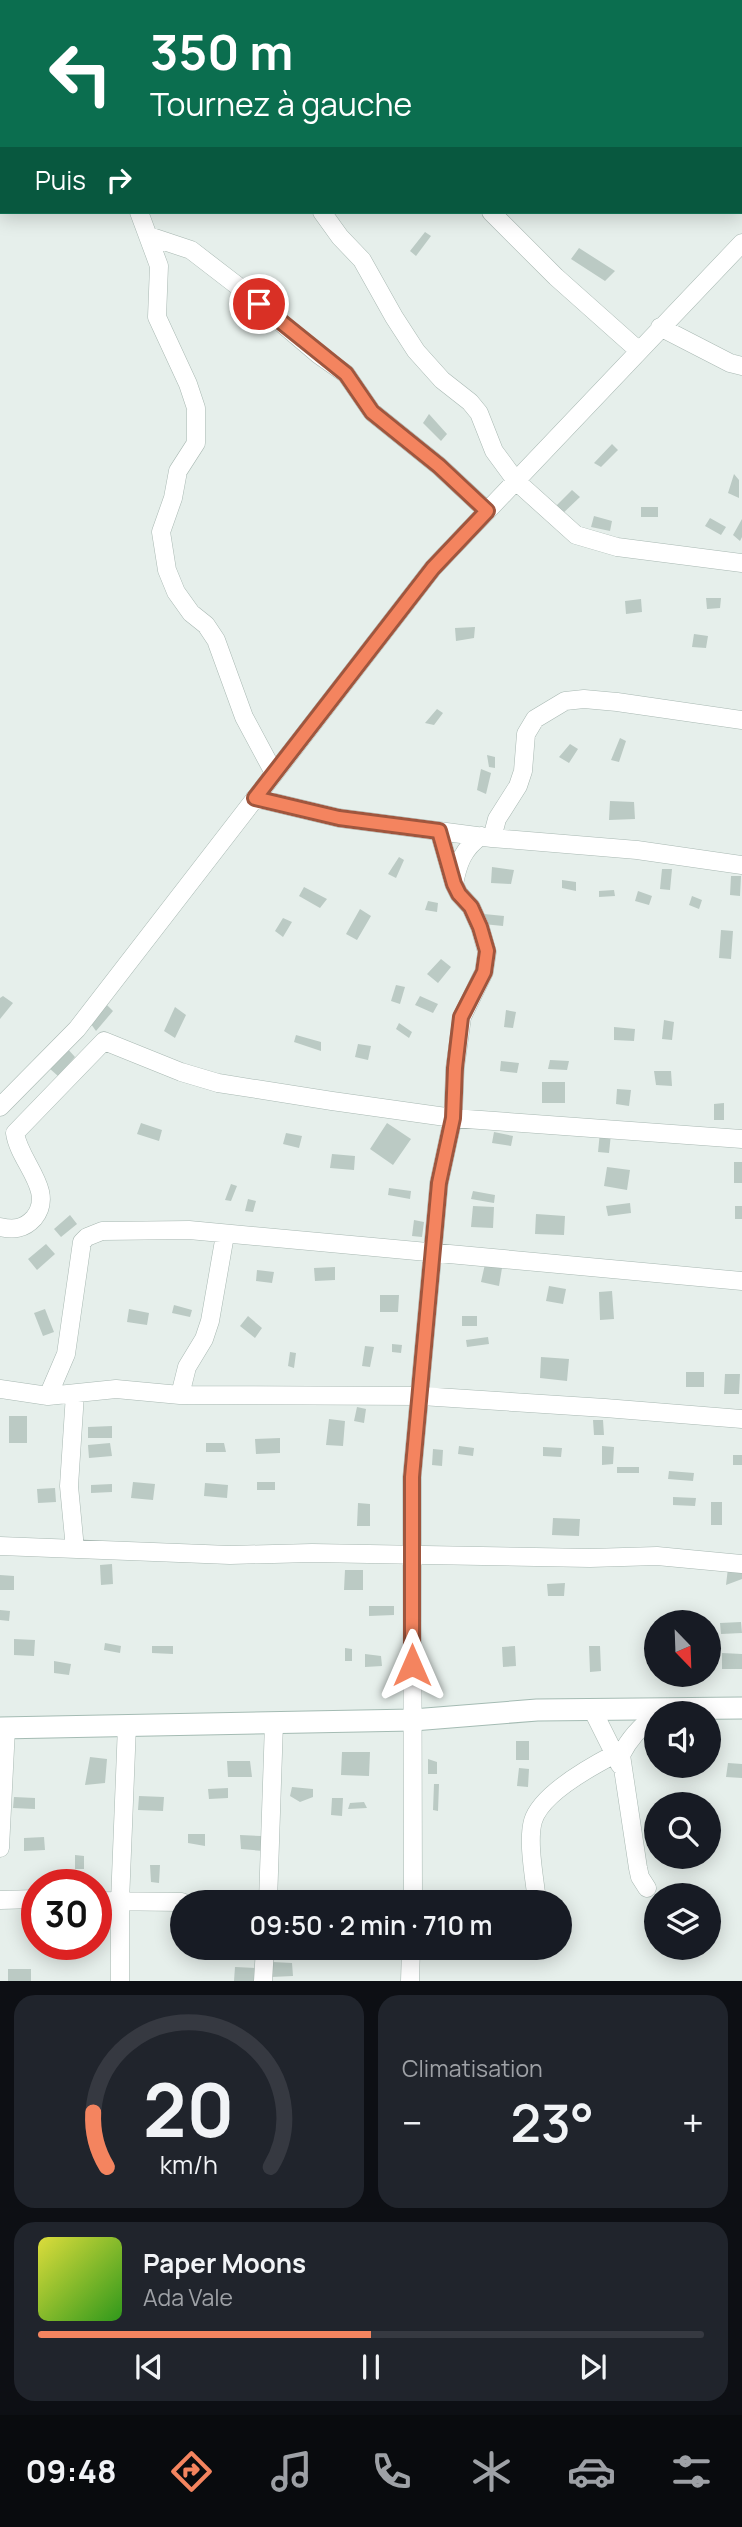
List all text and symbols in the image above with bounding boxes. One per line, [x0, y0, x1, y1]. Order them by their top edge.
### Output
text: 350 m [150, 18, 293, 85]
icon: left [35, 28, 126, 119]
text: Tournez à gauche [150, 82, 412, 126]
icon: right [100, 161, 138, 199]
text: Puis [35, 162, 86, 198]
pin [229, 274, 289, 334]
icon: arrive [240, 285, 278, 323]
north arrow [644, 1610, 721, 1687]
map controls [644, 1610, 721, 1960]
position arrow [375, 1628, 449, 1702]
button: sound [644, 1701, 721, 1778]
button: search [644, 1792, 721, 1869]
speed limit sign: 30 [21, 1869, 112, 1960]
button: layers [644, 1883, 721, 1960]
text: 09:50 · 2 min · 710 m [250, 1907, 492, 1943]
text: Climatisation [402, 2052, 543, 2084]
text: 20 [143, 2060, 235, 2160]
text: 23° [510, 2087, 594, 2158]
text: − [402, 2096, 423, 2148]
text: + [682, 2096, 704, 2148]
text: km/h [160, 2147, 218, 2182]
text: Paper Moons [143, 2245, 306, 2281]
text: Ada Vale [143, 2281, 233, 2313]
icon: previous [130, 2348, 168, 2386]
icon: pause [352, 2348, 390, 2386]
icon: next [574, 2348, 612, 2386]
icon: directions [167, 2447, 216, 2496]
icon: music [267, 2447, 316, 2496]
icon: phone [367, 2447, 416, 2496]
icon: climate [467, 2447, 516, 2496]
icon: car [567, 2447, 616, 2496]
icon: filters [667, 2447, 716, 2496]
text: 09:48 [26, 2449, 116, 2493]

